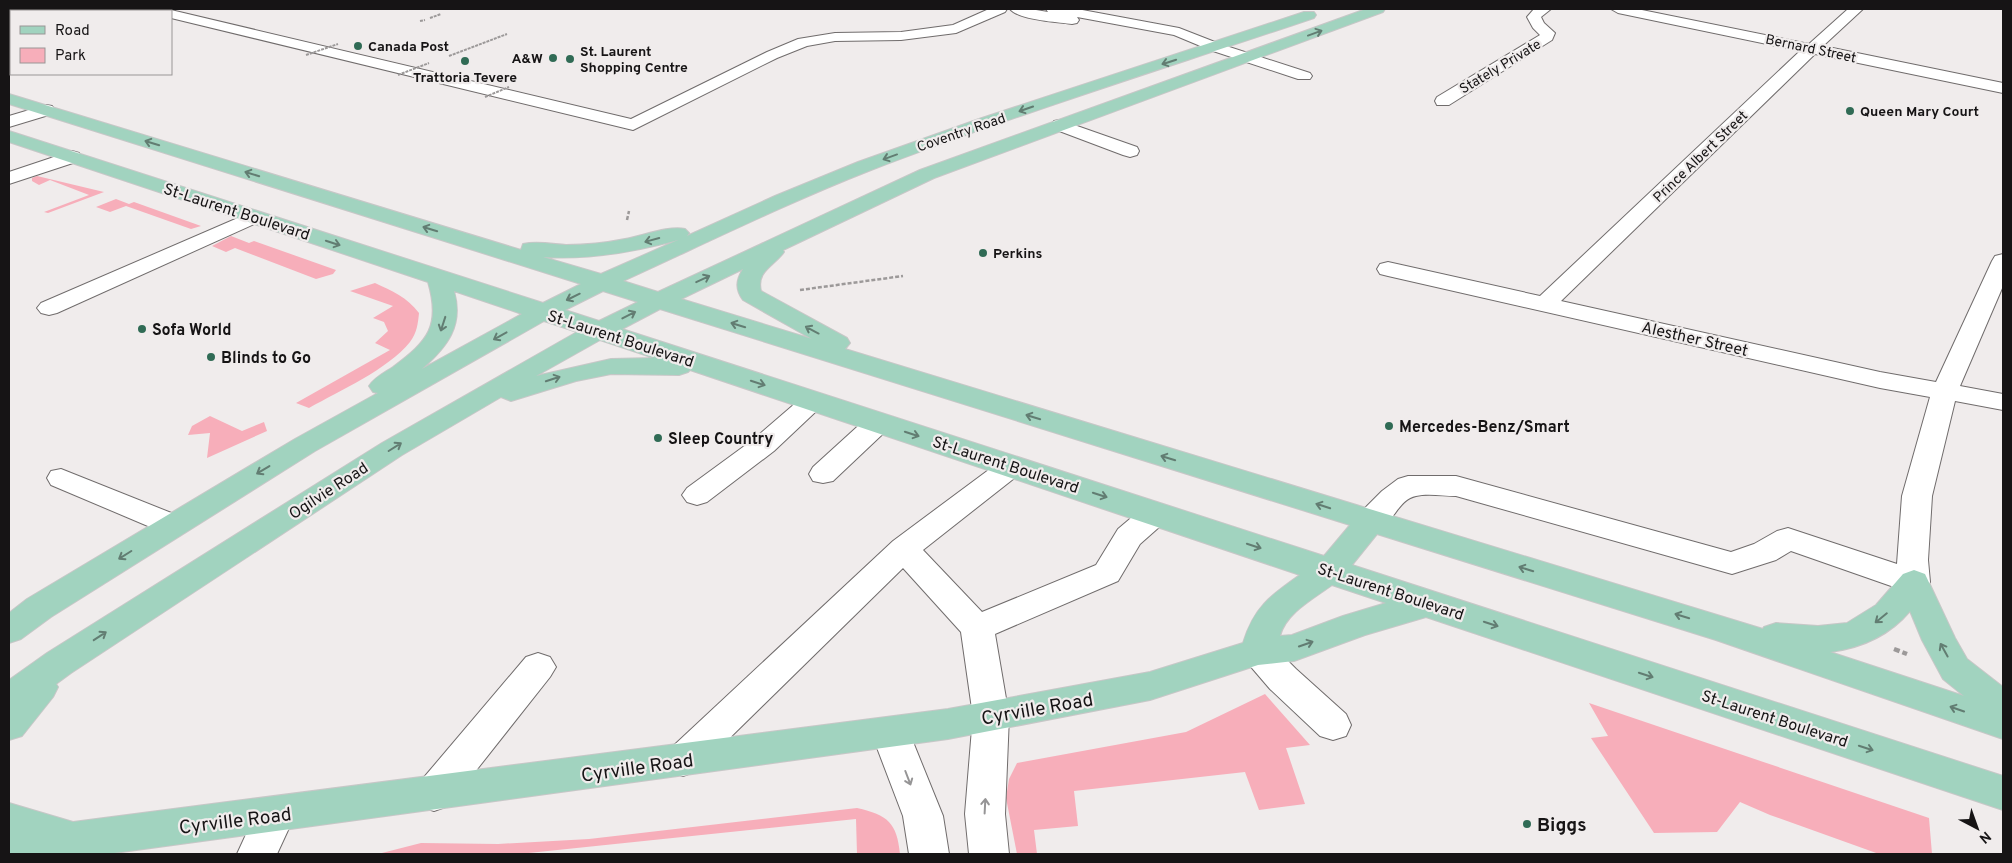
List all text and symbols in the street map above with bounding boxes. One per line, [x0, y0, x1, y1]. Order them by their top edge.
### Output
legend [10, 10, 172, 75]
text: Road [55, 22, 90, 41]
one-way arrow [1307, 28, 1323, 37]
street label: Bernard Street [1764, 32, 1858, 67]
street label: Stately Private [1457, 36, 1545, 98]
place label: Canada Post [368, 39, 449, 56]
marker: Canada Post [352, 40, 364, 52]
place label: St. Laurent Shopping Centre [580, 44, 688, 77]
text: Park [55, 47, 86, 66]
place label: A&W [512, 51, 543, 68]
marker: A&W [547, 52, 559, 64]
marker: St. Laurent Shopping Centre [564, 53, 576, 65]
marker: Trattoria Tevere [459, 55, 471, 67]
one-way arrow [1161, 58, 1177, 68]
place label: Trattoria Tevere [413, 70, 517, 87]
place label: Queen Mary Court [1860, 104, 1979, 121]
one-way arrow [1019, 105, 1034, 114]
marker: Queen Mary Court [1844, 105, 1856, 117]
street label: Prince Albert Street [1650, 108, 1752, 207]
street label: Coventry Road [915, 110, 1008, 157]
one-way arrow [144, 138, 160, 147]
one-way arrow [883, 153, 898, 162]
one-way arrow [245, 169, 261, 179]
street label: St-Laurent Boulevard [161, 180, 312, 246]
one-way arrow [423, 224, 438, 233]
one-way arrow [644, 236, 660, 246]
one-way arrow [325, 238, 341, 248]
place label: Perkins [993, 246, 1042, 263]
marker: Perkins [977, 247, 989, 259]
one-way arrow [695, 273, 710, 283]
one-way arrow [566, 293, 581, 302]
street label: St-Laurent Boulevard [545, 307, 696, 373]
one-way arrow [621, 310, 636, 319]
one-way arrow [437, 316, 447, 332]
street label: Alesther Street [1639, 318, 1750, 362]
one-way arrow [731, 320, 747, 330]
place label: Sofa World [152, 321, 231, 341]
marker: Sofa World [136, 323, 148, 335]
one-way arrow [805, 324, 820, 334]
one-way arrow [493, 332, 508, 341]
place label: Blinds to Go [221, 349, 311, 369]
marker: Blinds to Go [205, 351, 217, 363]
one-way arrow [545, 374, 561, 383]
one-way arrow [750, 378, 766, 388]
one-way arrow [1025, 411, 1041, 421]
place label: Mercedes-Benz/Smart [1399, 418, 1570, 438]
marker: Mercedes-Benz/Smart [1383, 420, 1395, 432]
one-way arrow [904, 429, 920, 439]
place label: Sleep Country [668, 430, 773, 450]
marker: Sleep Country [652, 432, 664, 444]
street label: St-Laurent Boulevard [930, 433, 1081, 499]
one-way arrow [388, 442, 402, 452]
one-way arrow [1160, 453, 1176, 463]
street label: Ogilvie Road [286, 459, 372, 525]
one-way arrow [257, 465, 271, 475]
one-way arrow [1092, 491, 1108, 501]
one-way arrow [1316, 501, 1332, 510]
one-way arrow [1246, 542, 1261, 551]
one-way arrow [118, 550, 132, 560]
street label: St-Laurent Boulevard [1315, 560, 1466, 626]
one-way arrow [1519, 564, 1535, 573]
one-way arrow [1674, 611, 1690, 621]
one-way arrow [1875, 612, 1888, 623]
one-way arrow [1483, 620, 1499, 630]
one-way arrow [93, 631, 107, 641]
one-way arrow [1298, 639, 1313, 648]
one-way arrow [1939, 642, 1949, 657]
one-way arrow [1637, 671, 1653, 680]
street label: St-Laurent Boulevard [1699, 687, 1850, 753]
street label: Cyrville Road [980, 688, 1095, 732]
one-way arrow [1949, 703, 1965, 713]
one-way arrow [1858, 744, 1874, 753]
street label: Cyrville Road [580, 749, 695, 789]
one-way arrow [904, 769, 913, 785]
one-way arrow [981, 798, 990, 814]
street label: Cyrville Road [178, 803, 293, 841]
north arrow [1952, 803, 2002, 853]
place label: Biggs [1537, 814, 1587, 838]
marker: Biggs [1521, 818, 1533, 830]
text: N [1975, 827, 1994, 846]

